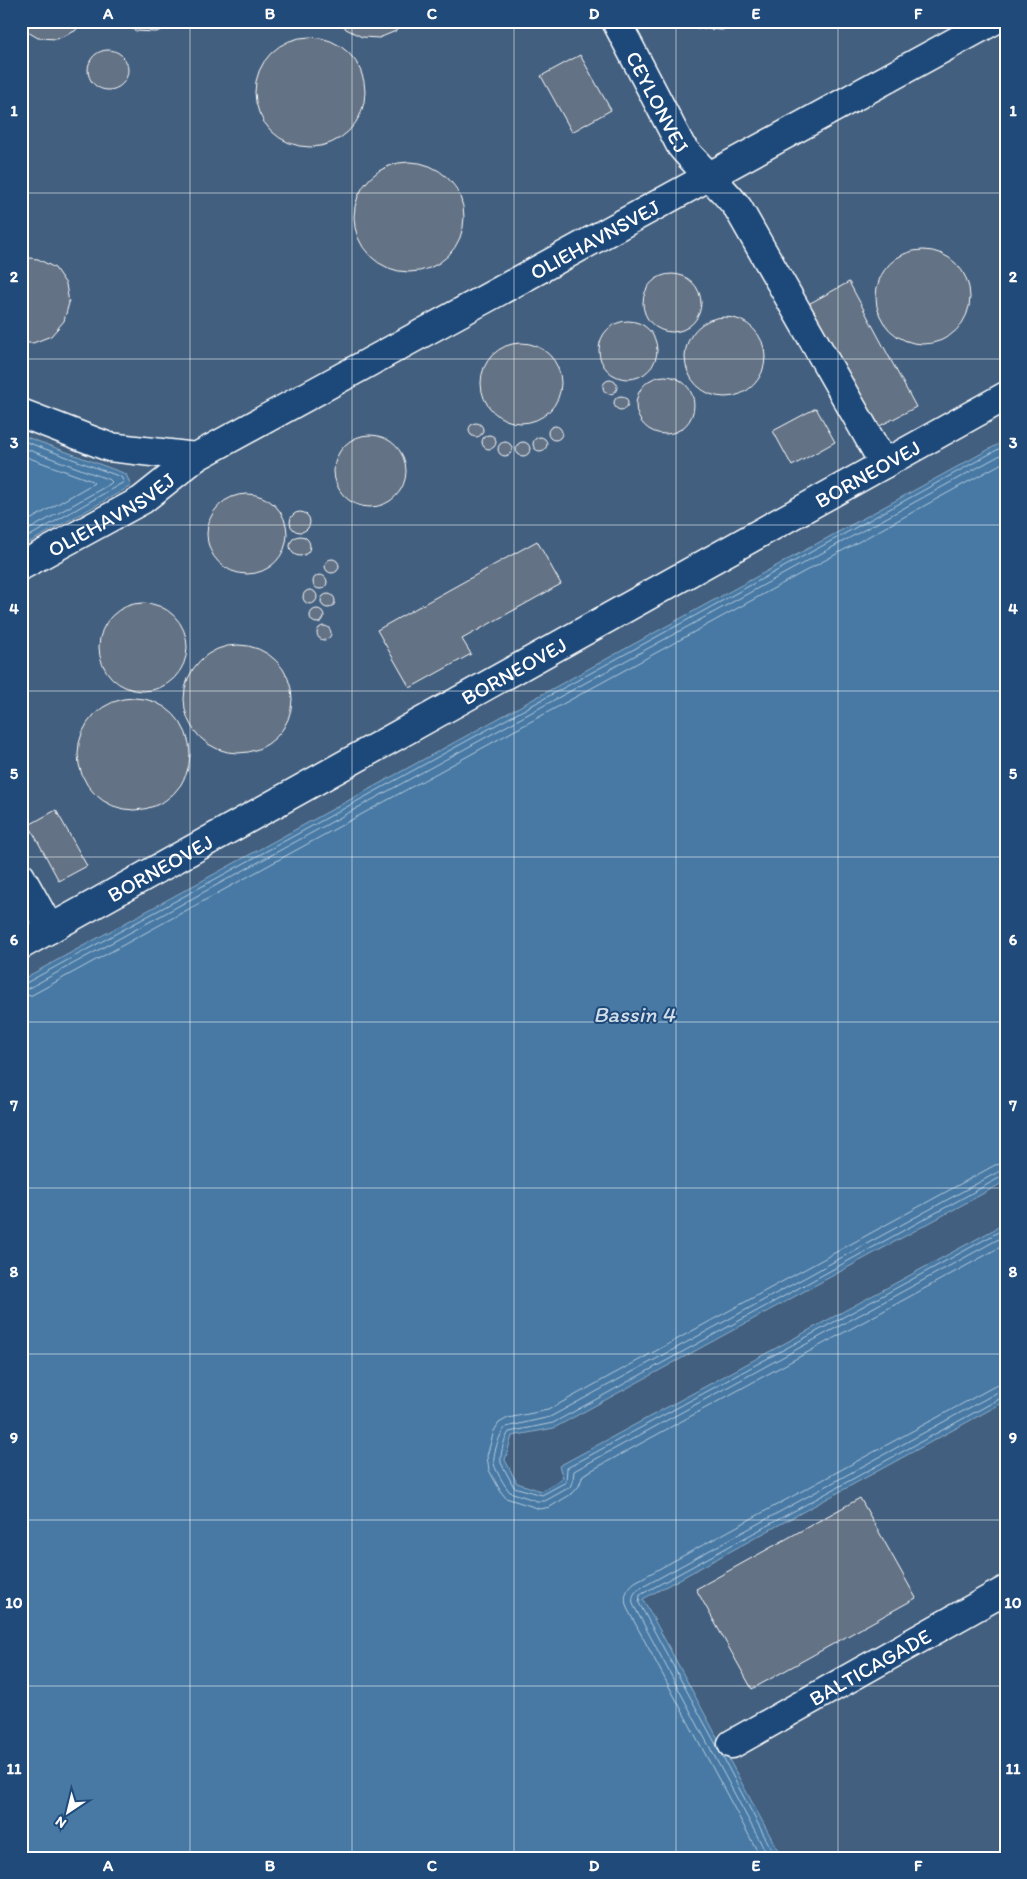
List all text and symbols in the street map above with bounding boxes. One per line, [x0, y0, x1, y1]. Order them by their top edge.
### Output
text: A [102, 4, 114, 23]
text: B [265, 4, 276, 23]
text: C [427, 4, 438, 23]
text: D [589, 4, 600, 23]
text: E [752, 4, 761, 23]
text: F [914, 4, 923, 23]
street label: CEYLONVEJ [621, 47, 694, 158]
text: 1 [10, 101, 18, 120]
text: 1 [1009, 101, 1017, 120]
street label: OLIEHAVNSVEJ [525, 194, 663, 285]
text: 2 [10, 267, 19, 286]
text: 2 [1009, 267, 1018, 286]
text: 3 [10, 433, 19, 452]
text: 3 [1009, 433, 1018, 452]
street label: BORNEOVEJ [810, 434, 924, 513]
street label: OLIEHAVNSVEJ [43, 467, 180, 562]
text: 4 [9, 599, 19, 618]
text: 4 [1008, 599, 1018, 618]
street label: BORNEOVEJ [457, 631, 571, 710]
text: 5 [10, 764, 19, 783]
text: 5 [1009, 764, 1018, 783]
street label: BORNEOVEJ [103, 828, 217, 907]
text: 6 [10, 930, 19, 949]
text: 6 [1009, 930, 1018, 949]
water label: Bassin 4 [593, 1001, 677, 1028]
text: 7 [9, 1096, 18, 1115]
text: 7 [1008, 1096, 1017, 1115]
text: 8 [10, 1262, 19, 1281]
text: 8 [1009, 1262, 1018, 1281]
text: 9 [10, 1428, 18, 1447]
text: 9 [1009, 1428, 1017, 1447]
text: 10 [5, 1593, 23, 1612]
text: 10 [1004, 1593, 1022, 1612]
street label: BALTICAGADE [805, 1622, 935, 1711]
text: 11 [7, 1759, 22, 1778]
text: 11 [1006, 1759, 1021, 1778]
north arrow [42, 1786, 92, 1836]
text: N [52, 1813, 70, 1832]
text: A [102, 1856, 114, 1875]
text: B [265, 1856, 276, 1875]
text: C [427, 1856, 438, 1875]
text: D [589, 1856, 600, 1875]
text: E [752, 1856, 761, 1875]
text: F [914, 1856, 923, 1875]

